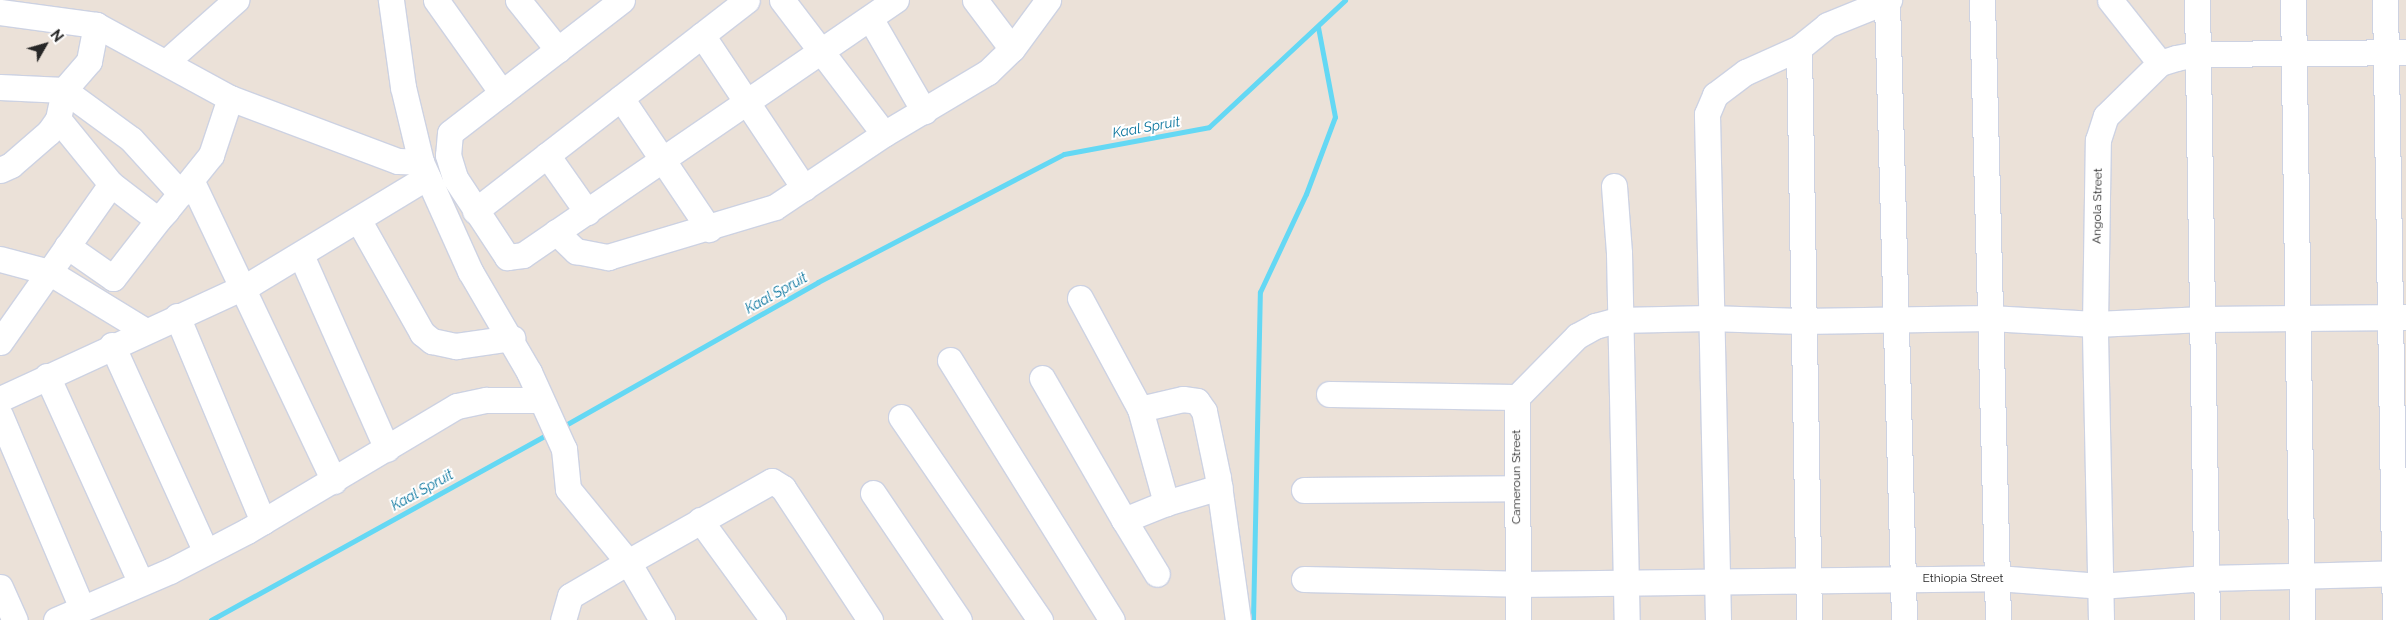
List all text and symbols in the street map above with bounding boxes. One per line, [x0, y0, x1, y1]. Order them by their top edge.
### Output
north arrow [20, 20, 70, 70]
text: N [47, 27, 66, 45]
water label: Kaal Spruit [1111, 113, 1181, 141]
street label: Angola Street [2090, 168, 2106, 244]
water label: Kaal Spruit [742, 269, 810, 317]
street label: Cameroun Street [1510, 430, 1524, 524]
water label: Kaal Spruit [388, 466, 456, 514]
street label: Ethiopia Street [1923, 572, 2003, 586]

